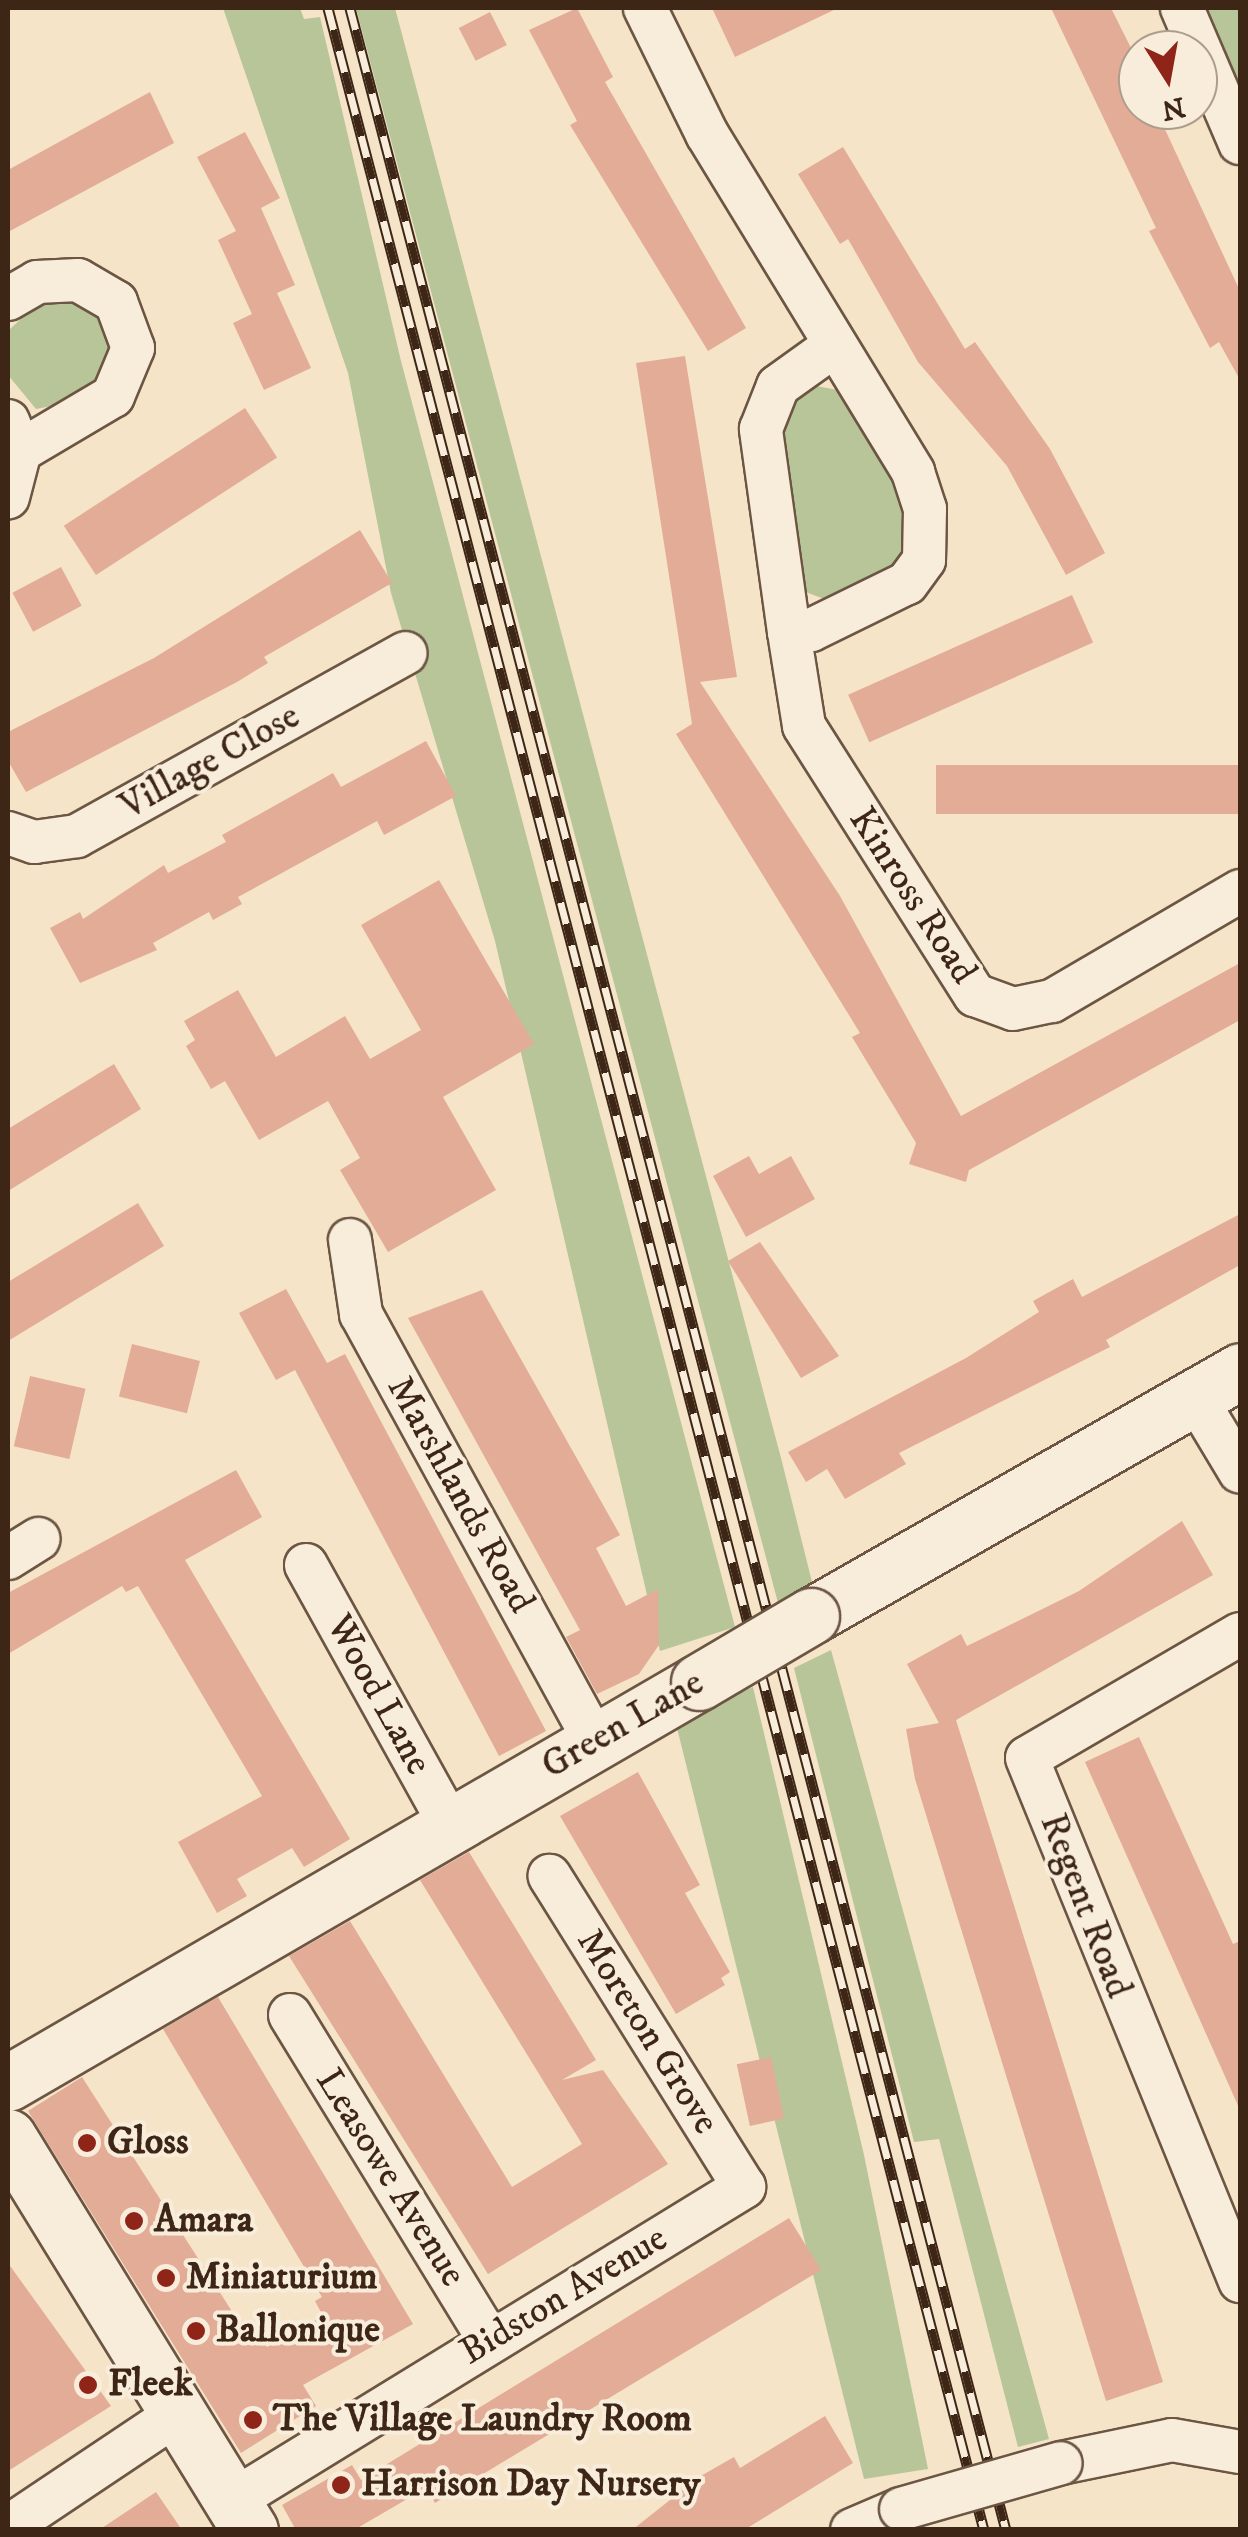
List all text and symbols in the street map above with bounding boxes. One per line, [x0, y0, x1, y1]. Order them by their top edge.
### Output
north arrow [1118, 30, 1218, 130]
text: N [1159, 89, 1188, 127]
street label: Village Close [112, 694, 308, 830]
street label: Kinross Road [838, 799, 986, 993]
street label: Marshlands Road [376, 1369, 544, 1621]
street label: Wood Lane [315, 1607, 441, 1783]
street label: Green Lane [534, 1660, 712, 1790]
street label: Regent Road [1029, 1807, 1141, 2005]
street label: Moreton Grove [566, 1921, 728, 2143]
street label: Leasowe Avenue [305, 2061, 475, 2295]
place label: Gloss [107, 2120, 189, 2166]
marker: Gloss [76, 2132, 98, 2154]
place label: Amara [154, 2198, 253, 2244]
marker: Amara [123, 2210, 145, 2232]
street label: Bidston Avenue [452, 2216, 676, 2376]
place label: Miniaturium [186, 2255, 378, 2301]
marker: Miniaturium [155, 2267, 177, 2289]
place label: Ballonique [216, 2308, 380, 2354]
marker: Ballonique [185, 2320, 207, 2342]
place label: Fleek [108, 2362, 193, 2408]
marker: Fleek [77, 2374, 99, 2396]
place label: The Village Laundry Room [273, 2397, 692, 2443]
marker: The Village Laundry Room [242, 2409, 264, 2431]
place label: Harrison Day Nursery [361, 2462, 700, 2508]
marker: Harrison Day Nursery [330, 2474, 352, 2496]

